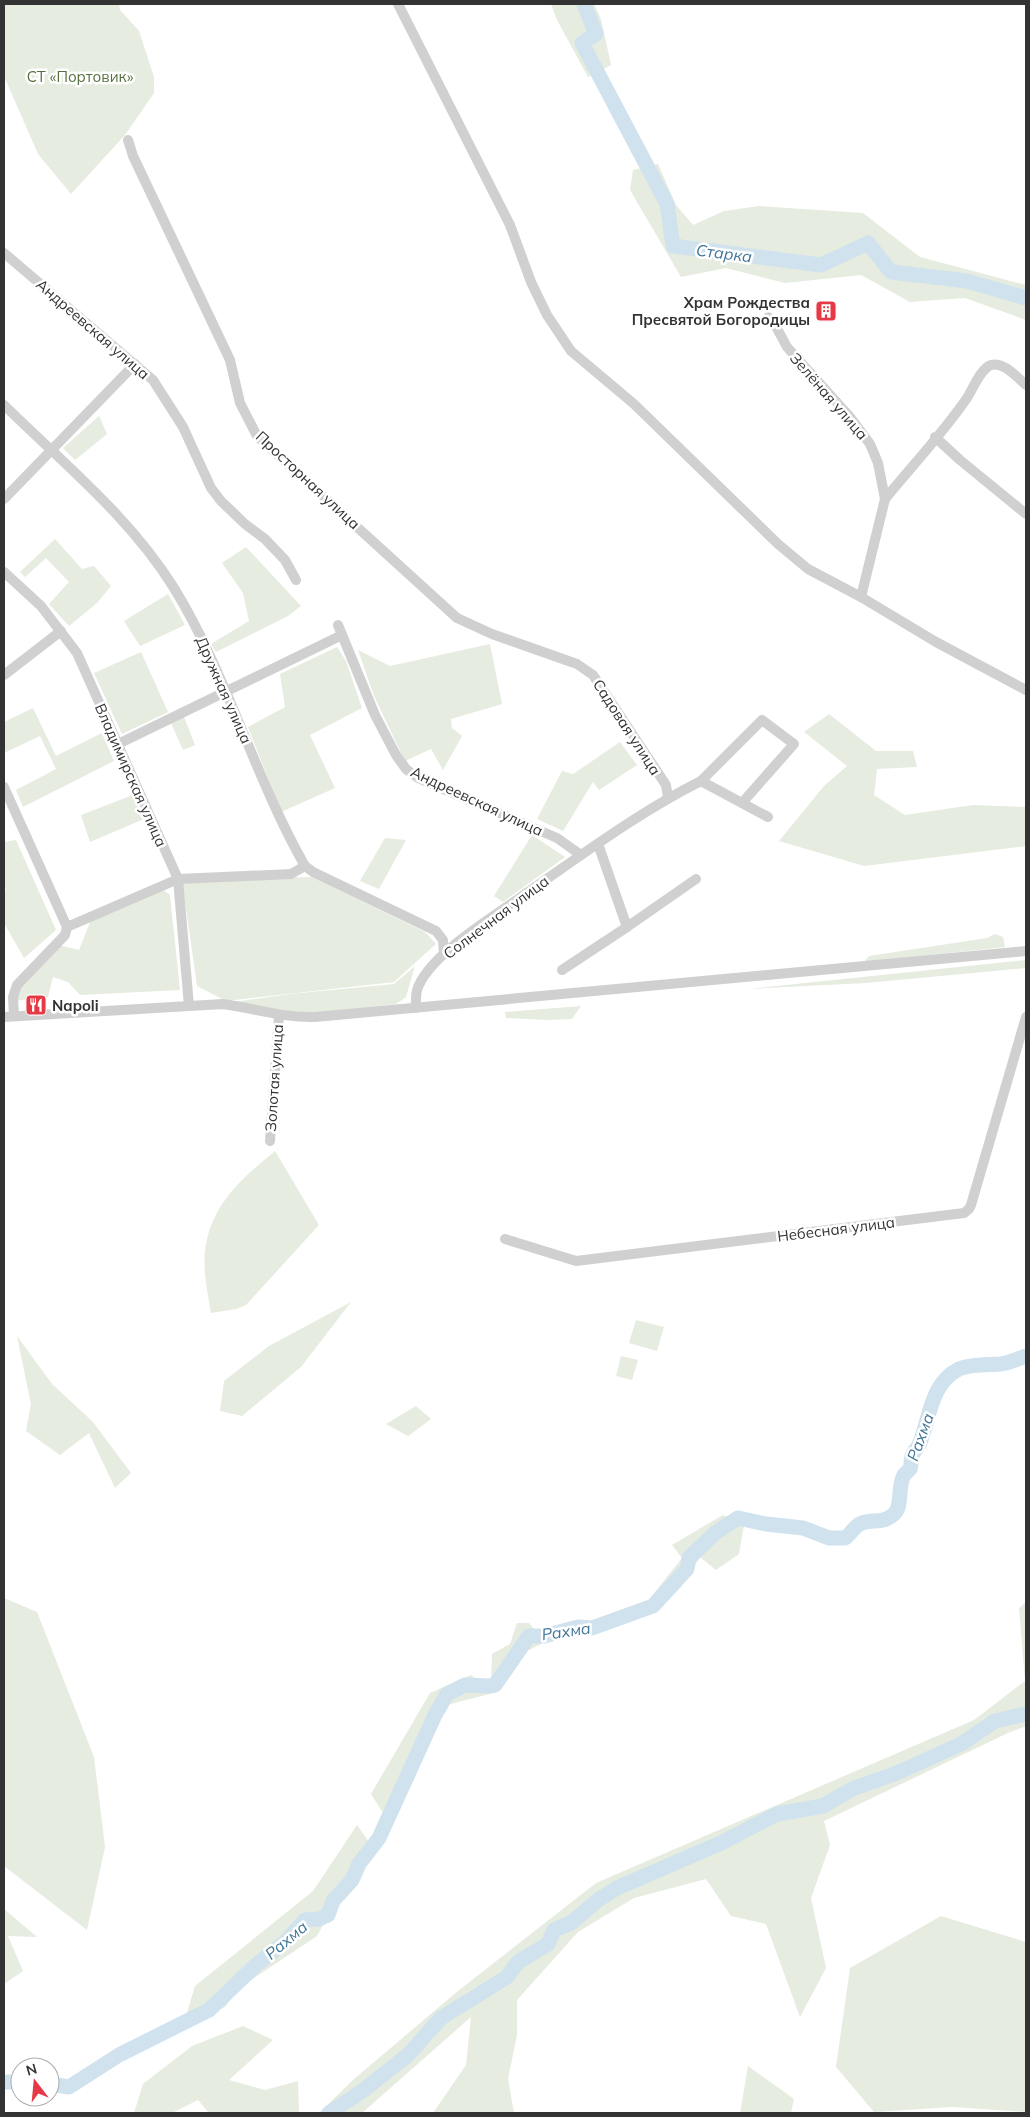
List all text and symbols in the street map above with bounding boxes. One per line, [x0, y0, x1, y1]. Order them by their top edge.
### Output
park label: СТ «Портовик» [27, 67, 134, 86]
water label: Старка [695, 240, 753, 266]
street label: Андреевская улица [32, 275, 154, 383]
place label: Храм Рождества Пресвятой Богородицы [632, 293, 810, 329]
building icon: Храм Рождества Пресвятой Богородицы [814, 299, 838, 323]
street label: Зелёная улица [786, 349, 872, 443]
street label: Просторная улица [252, 427, 364, 533]
street label: Дружная улица [192, 633, 256, 747]
street label: Садовая улица [589, 675, 665, 779]
street label: Владимирская улица [91, 700, 171, 850]
street label: Андреевская улица [408, 762, 546, 840]
street label: Солнечная улица [439, 871, 553, 963]
restaurant icon: Napoli [24, 993, 48, 1017]
place label: Napoli [52, 996, 99, 1015]
street label: Золотая улица [261, 1024, 287, 1132]
street label: Небесная улица [776, 1212, 896, 1246]
water label: Рахма [902, 1410, 938, 1464]
water label: Рахма [540, 1618, 592, 1644]
water label: Рахма [261, 1916, 311, 1963]
north arrow [10, 2057, 60, 2107]
text: N [24, 2059, 39, 2080]

